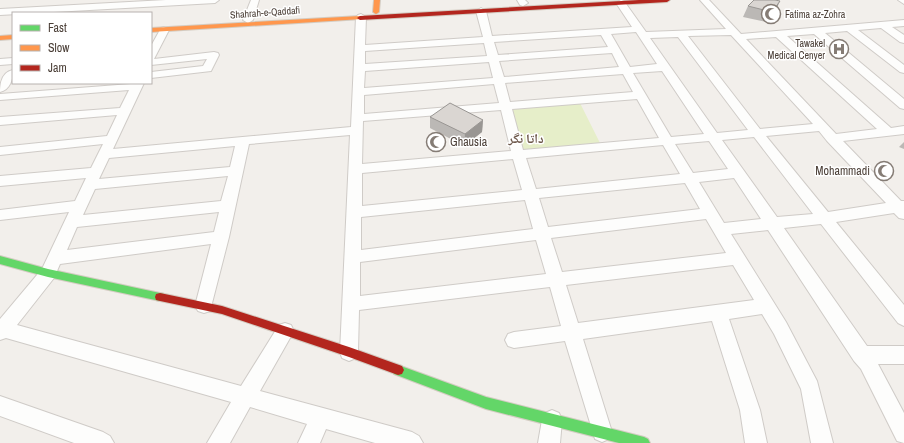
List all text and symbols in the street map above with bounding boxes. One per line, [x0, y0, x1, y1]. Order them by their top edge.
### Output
mosque icon: Fatima az-Zohra [760, 3, 782, 25]
street label: Shahrah-e-Qaddafi [230, 4, 301, 21]
place label: Fatima az-Zohra [785, 8, 846, 21]
legend [12, 12, 152, 84]
text: Fast [48, 20, 67, 36]
place label: Tawakel Medical Cenyer [768, 37, 825, 62]
hospital icon: Tawakel Medical Cenyer [828, 38, 850, 60]
text: Slow [48, 40, 70, 56]
text: Jam [48, 60, 67, 76]
district label: داتا نگر [507, 130, 544, 147]
mosque icon: Ghausia [425, 131, 447, 153]
place label: Ghausia [450, 134, 488, 150]
mosque icon: Mohammadi [873, 160, 895, 182]
place label: Mohammadi [815, 163, 870, 179]

